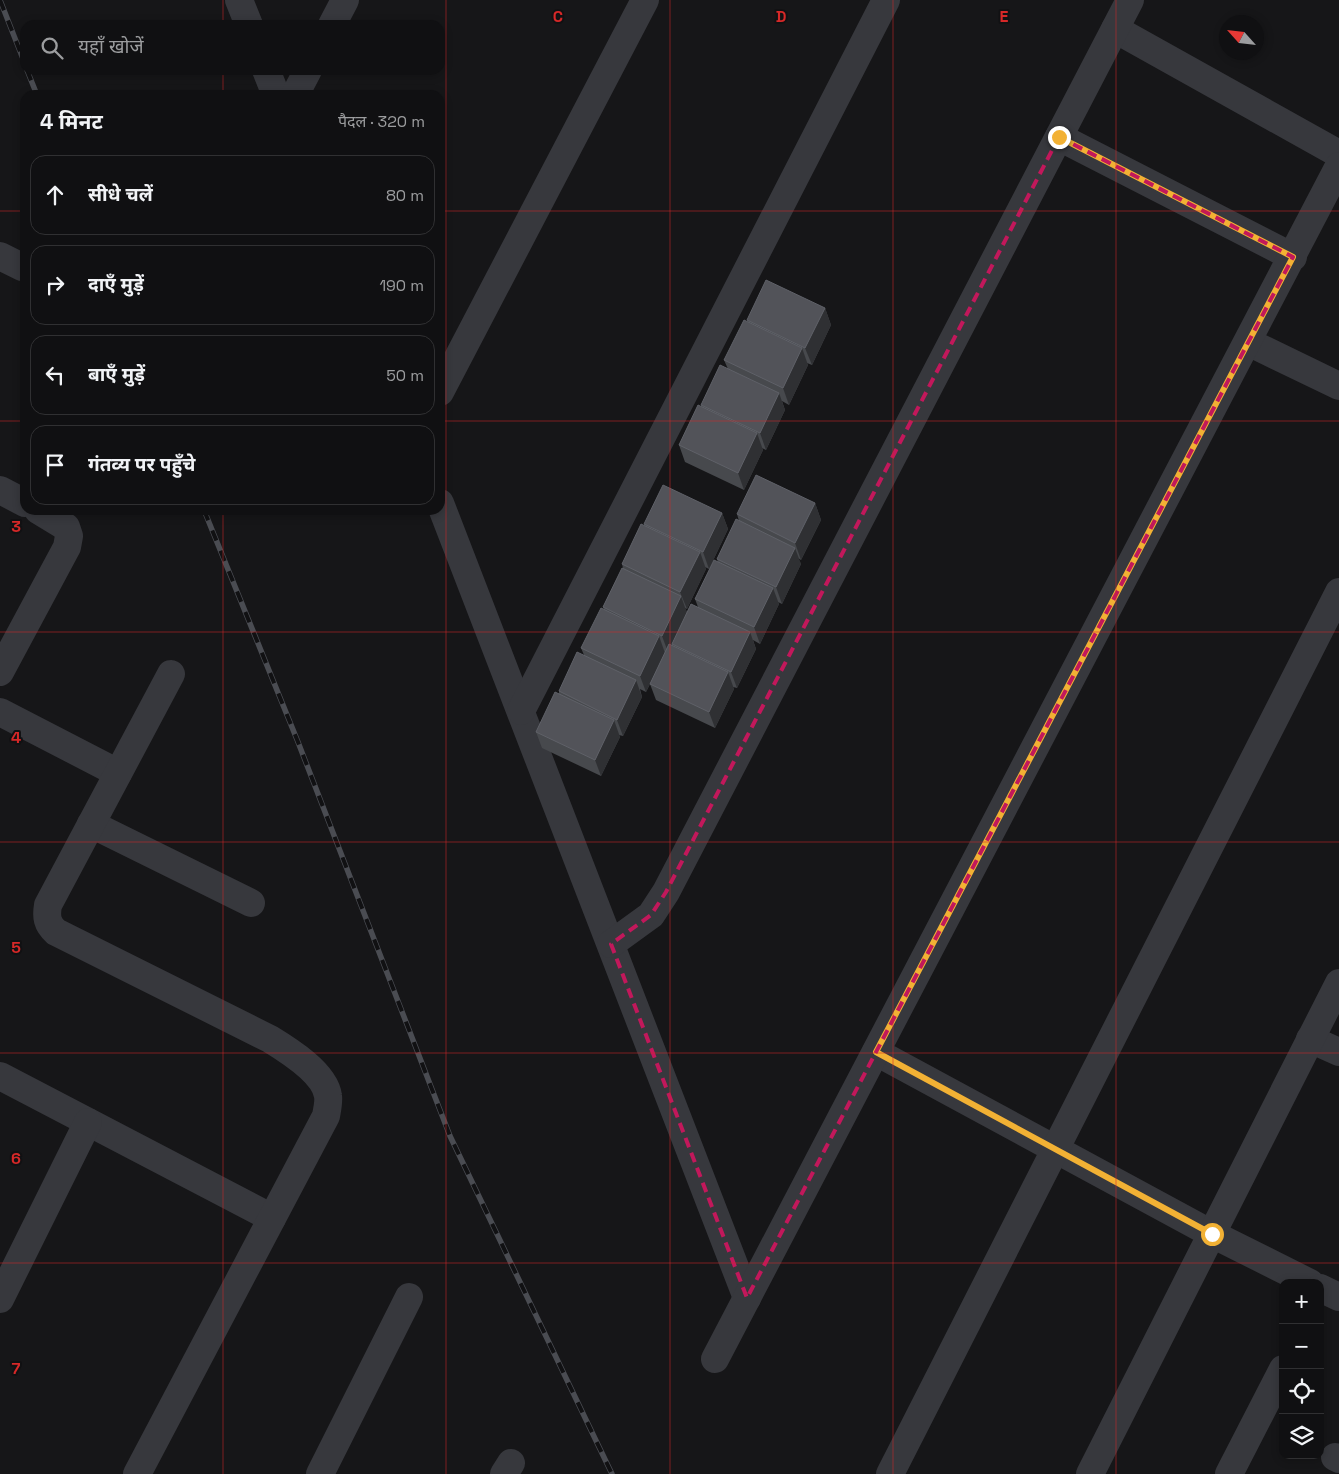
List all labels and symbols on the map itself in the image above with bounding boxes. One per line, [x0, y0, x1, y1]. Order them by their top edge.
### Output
text: C [553, 6, 563, 27]
text: D [776, 6, 786, 27]
text: E [1000, 6, 1009, 27]
north arrow [1219, 15, 1264, 60]
route end [1048, 126, 1071, 149]
text: 3 [11, 516, 21, 537]
text: 4 [11, 727, 21, 748]
text: 5 [11, 937, 21, 958]
text: 6 [11, 1148, 21, 1169]
route start [1201, 1223, 1224, 1246]
text: 7 [12, 1358, 21, 1379]

